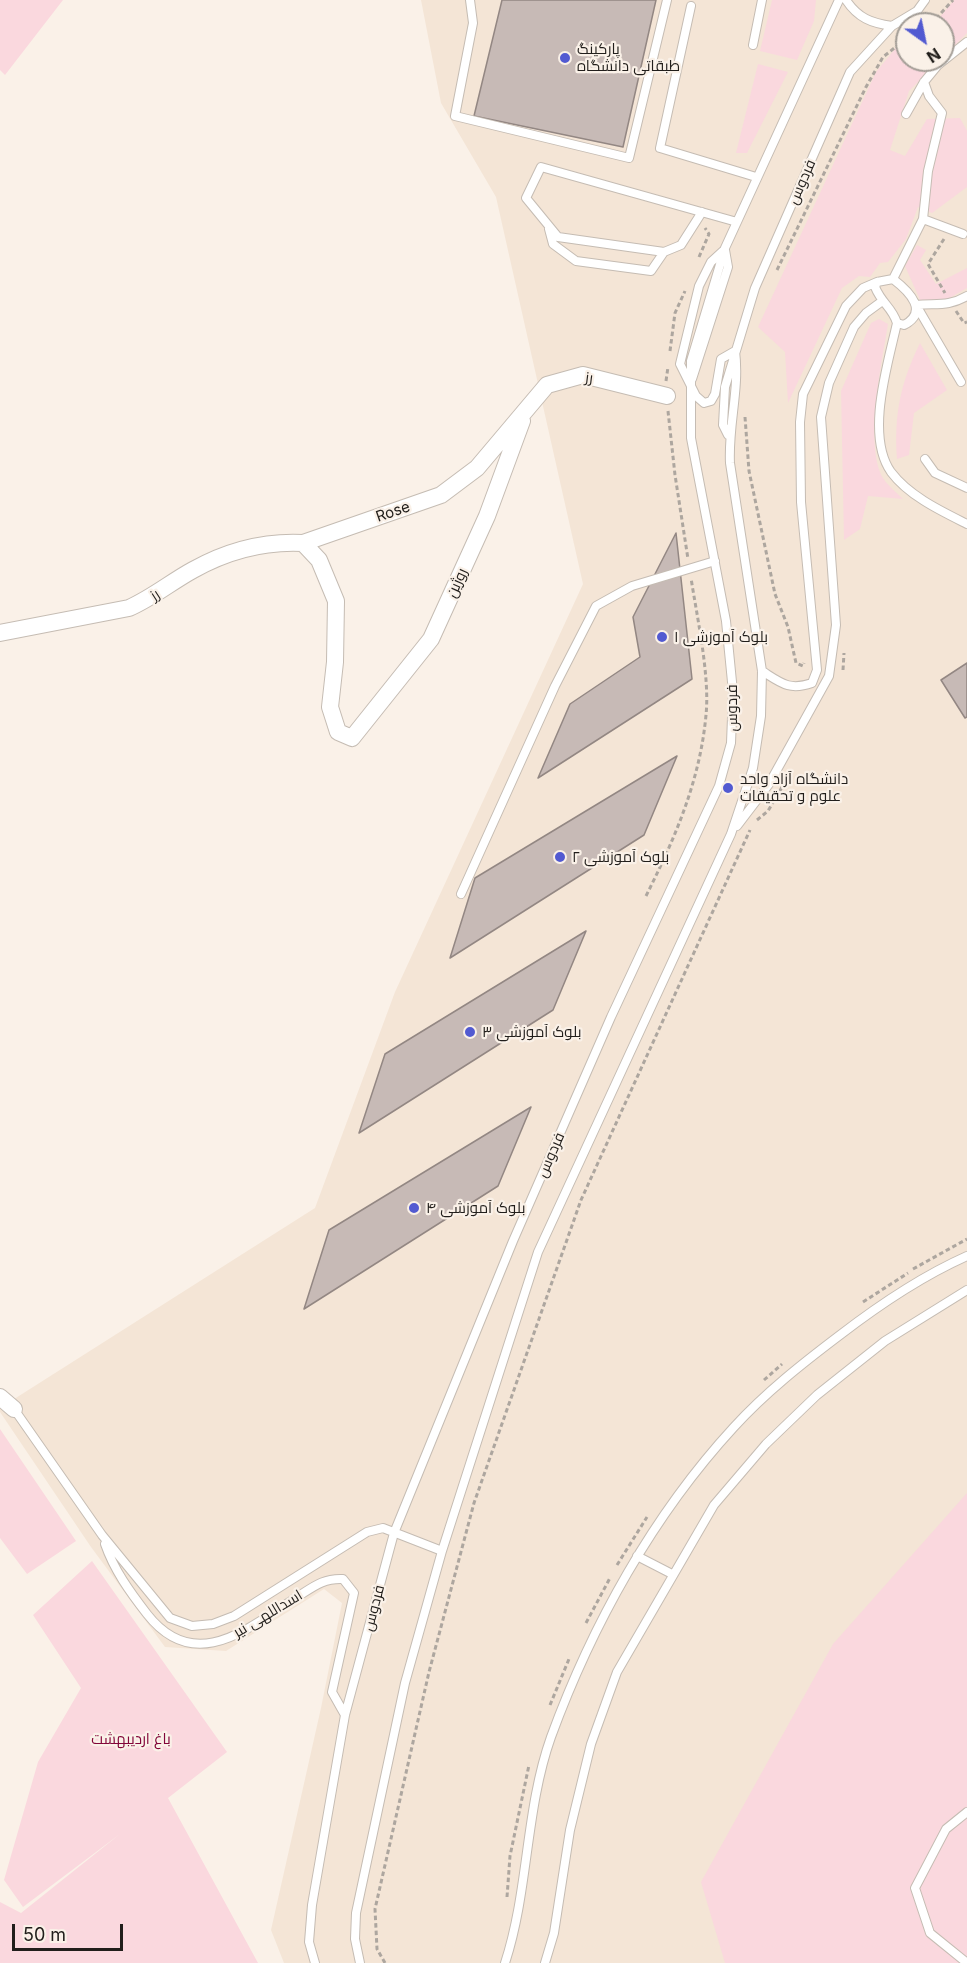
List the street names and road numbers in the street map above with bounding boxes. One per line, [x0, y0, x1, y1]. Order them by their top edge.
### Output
street label: فردوس [784, 157, 820, 207]
street label: رز [584, 369, 594, 387]
street label: Rose [373, 498, 413, 526]
street label: روژین [443, 565, 471, 601]
street label: رز [147, 585, 163, 605]
street label: فردوس [723, 684, 741, 732]
street label: فردوس [533, 1130, 569, 1180]
street label: فردوس [359, 1583, 389, 1633]
street label: اسداللهی نیر [230, 1586, 306, 1642]

